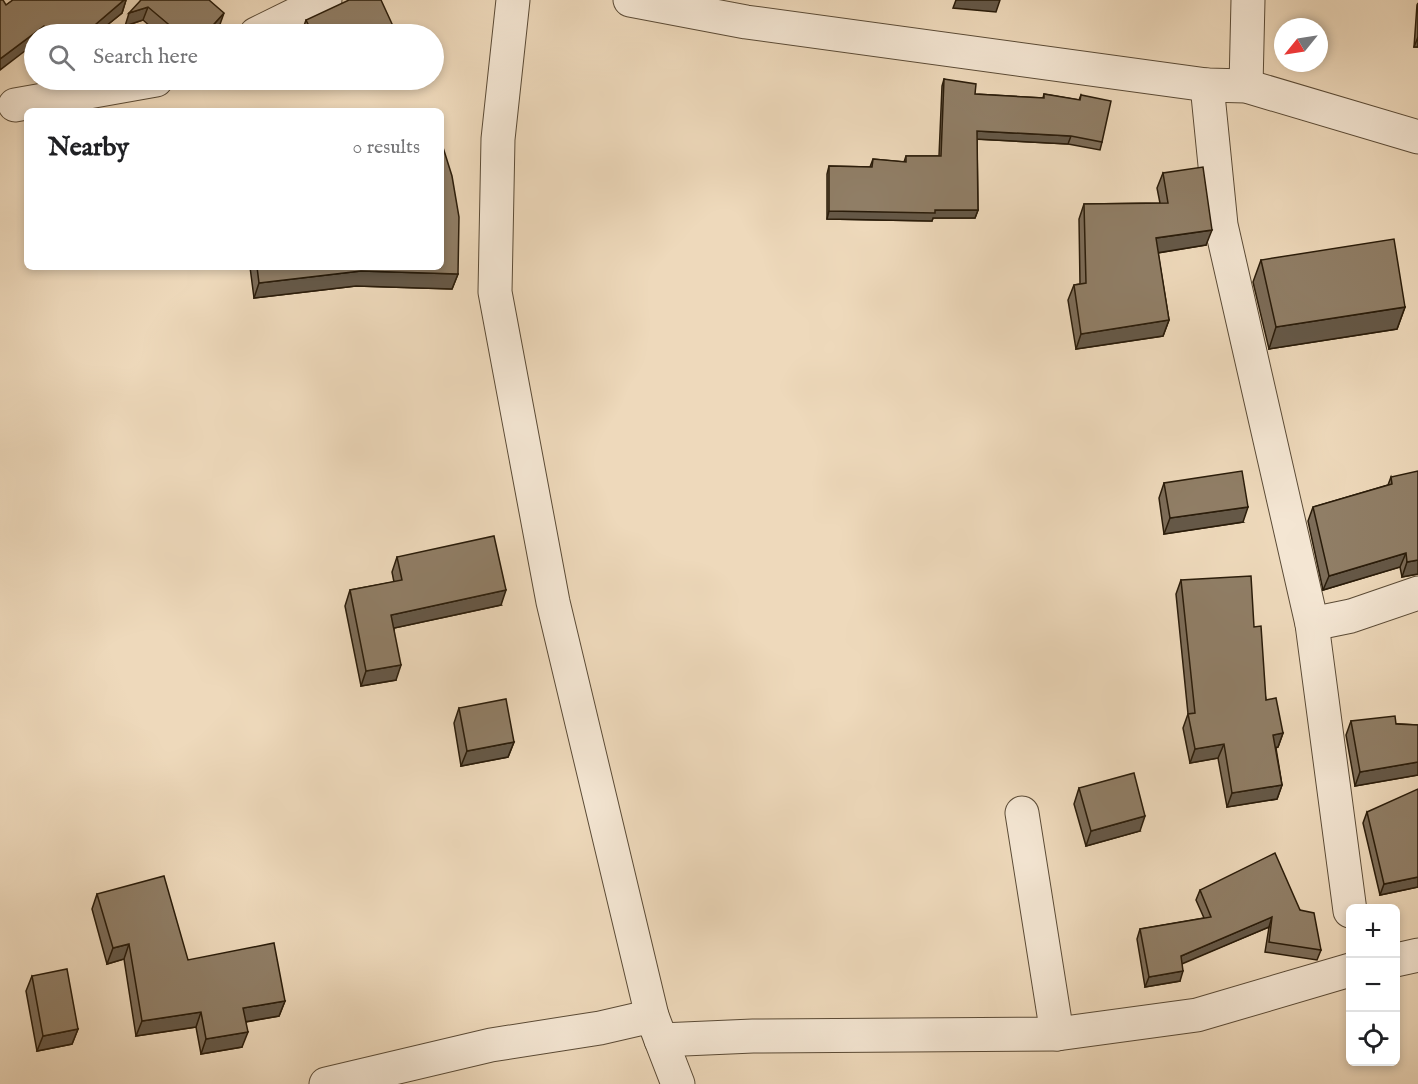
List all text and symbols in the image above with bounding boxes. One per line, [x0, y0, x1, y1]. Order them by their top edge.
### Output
north arrow [1274, 18, 1328, 72]
search box [24, 24, 444, 90]
icon: search [45, 41, 78, 74]
text: Search here [93, 43, 198, 71]
text: Nearby [48, 131, 129, 164]
text: 0 results [353, 135, 420, 160]
map controls [1346, 904, 1400, 1066]
button: + [1346, 904, 1400, 958]
button: − [1346, 958, 1400, 1012]
button: locate [1346, 1012, 1400, 1066]

